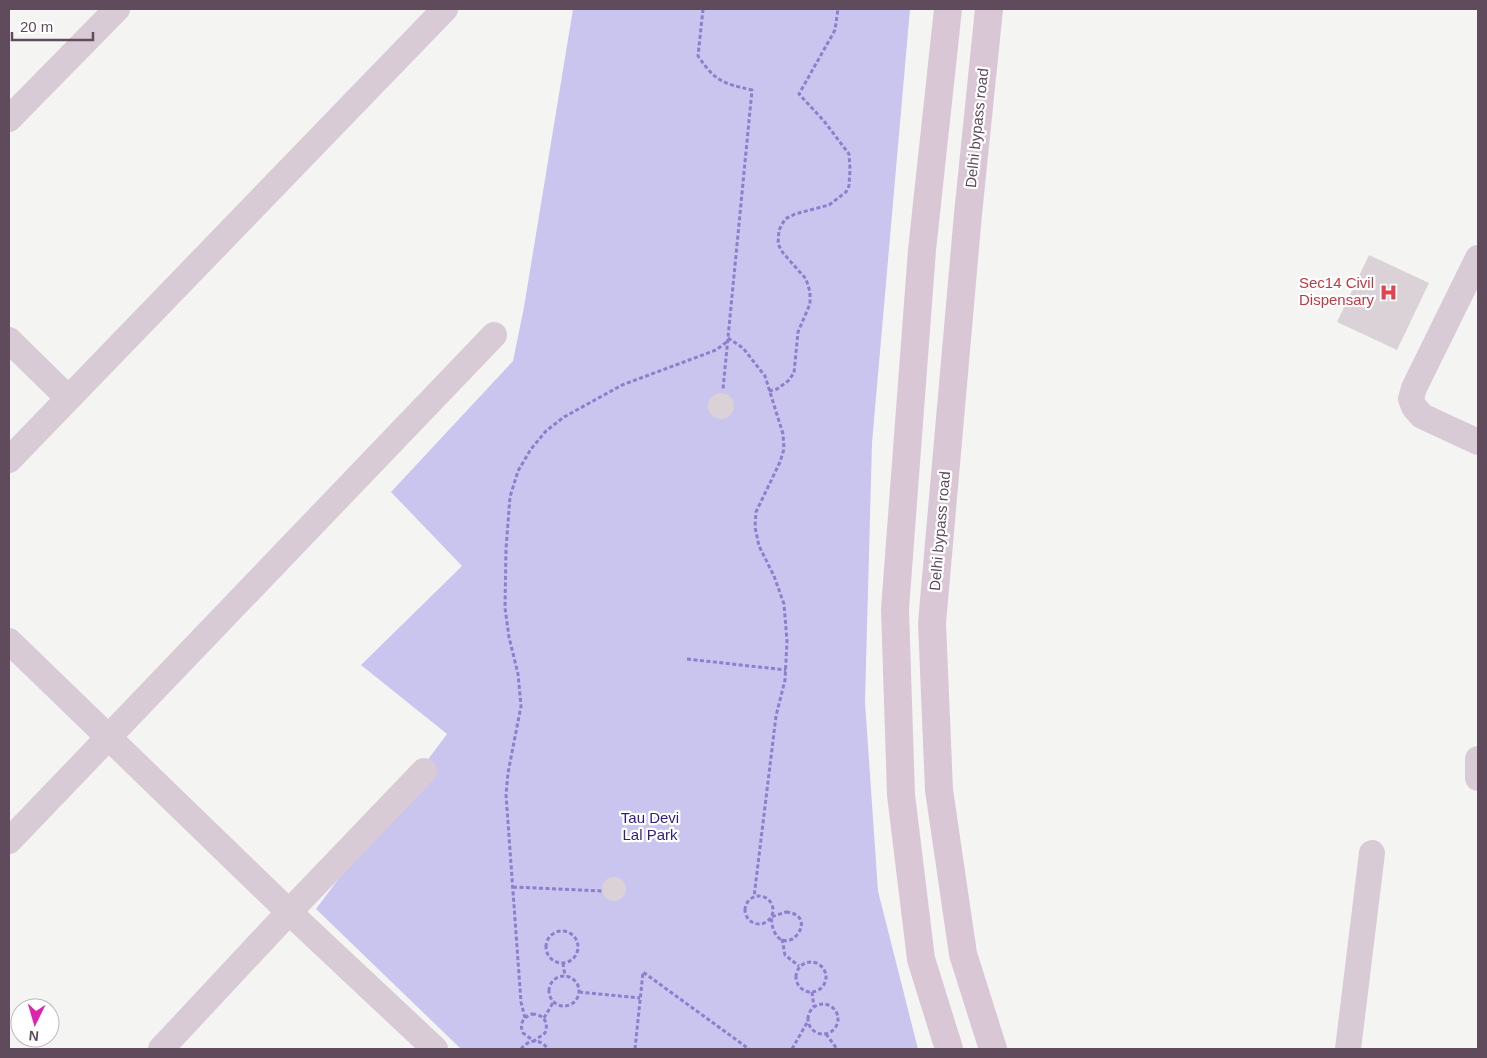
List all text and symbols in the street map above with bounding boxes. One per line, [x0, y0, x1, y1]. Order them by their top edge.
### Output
scale bar [12, 10, 94, 42]
text: 20 m [20, 18, 53, 35]
street label: Delhi bypass road [962, 67, 991, 189]
place label: Sec14 Civil Dispensary [1299, 274, 1374, 308]
hospital icon: Sec14 Civil Dispensary [1378, 282, 1398, 302]
street label: Delhi bypass road [926, 470, 953, 592]
park label: Tau Devi Lal Park [621, 809, 679, 843]
north arrow [10, 998, 60, 1048]
text: N [28, 1028, 40, 1044]

